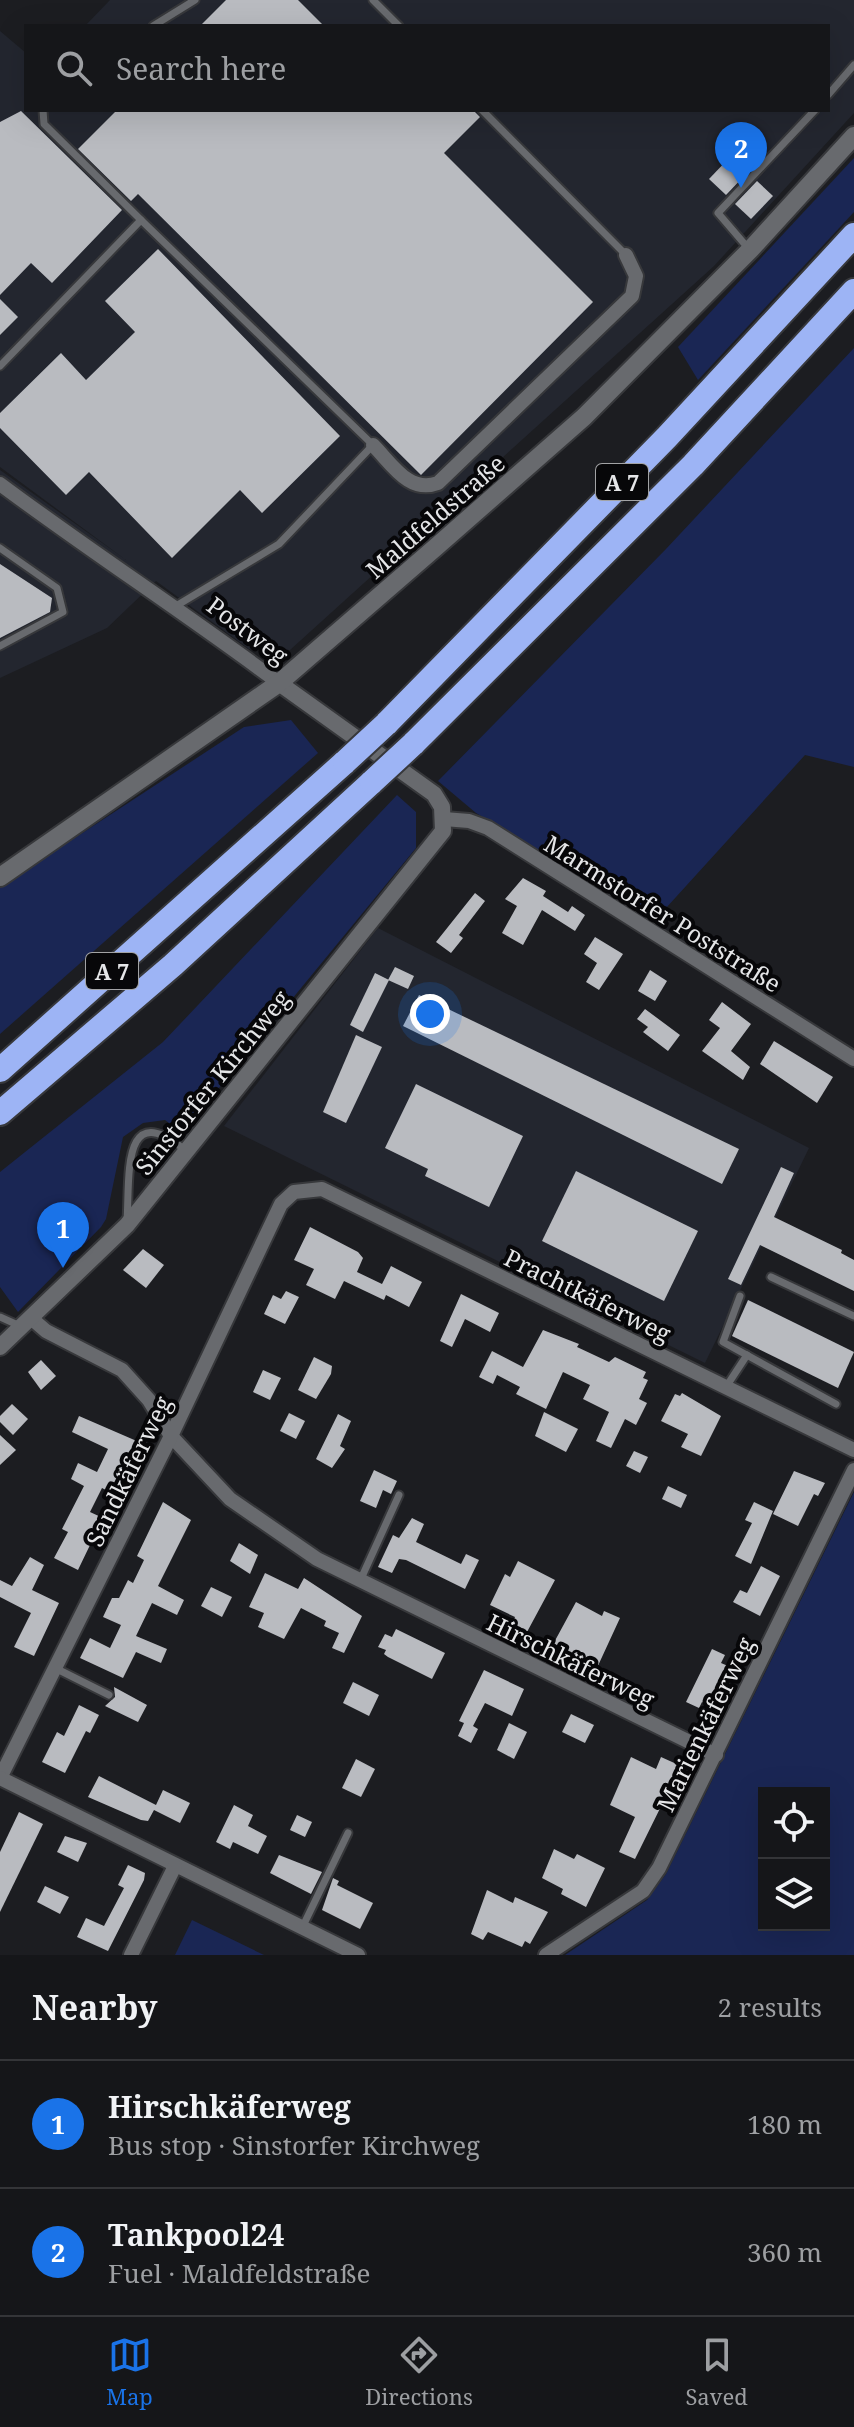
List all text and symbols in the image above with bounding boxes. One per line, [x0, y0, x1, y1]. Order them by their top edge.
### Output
search box [24, 24, 830, 112]
icon: search [52, 46, 96, 90]
text: Search here [116, 48, 286, 89]
pin: 2 [715, 122, 767, 188]
street label: Maldfeldstraße [358, 446, 512, 586]
road number: A 7 [596, 464, 648, 500]
street label: Postweg [201, 589, 296, 672]
street label: Marmstorfer Poststraße [538, 827, 788, 999]
road number: A 7 [86, 953, 138, 989]
street label: Sinstorfer Kirchweg [127, 983, 297, 1181]
your location [410, 994, 450, 1034]
pin: 1 [37, 1202, 89, 1268]
street label: Prachtkäferweg [499, 1240, 677, 1350]
street label: Sandkäferweg [77, 1390, 179, 1552]
street label: Hirschkäferweg [482, 1605, 660, 1715]
street label: Marienkäferweg [648, 1631, 762, 1817]
map controls [758, 1787, 830, 1931]
button: locate [758, 1787, 830, 1859]
button: layers [758, 1859, 830, 1931]
text: Nearby [32, 1984, 158, 2030]
text: 2 results [717, 1989, 822, 2025]
text: Hirschkäferweg [108, 2086, 351, 2127]
text: 1 [51, 2106, 65, 2142]
text: 180 m [747, 2106, 822, 2142]
text: Bus stop · Sinstorfer Kirchweg [108, 2127, 480, 2163]
text: Tankpool24 [108, 2214, 284, 2255]
text: 2 [51, 2234, 65, 2270]
text: 360 m [747, 2234, 822, 2270]
text: Fuel · Maldfeldstraße [108, 2255, 370, 2291]
tab: Map [106, 2333, 153, 2411]
tab: Directions [365, 2333, 473, 2411]
tab: Saved [685, 2333, 748, 2411]

